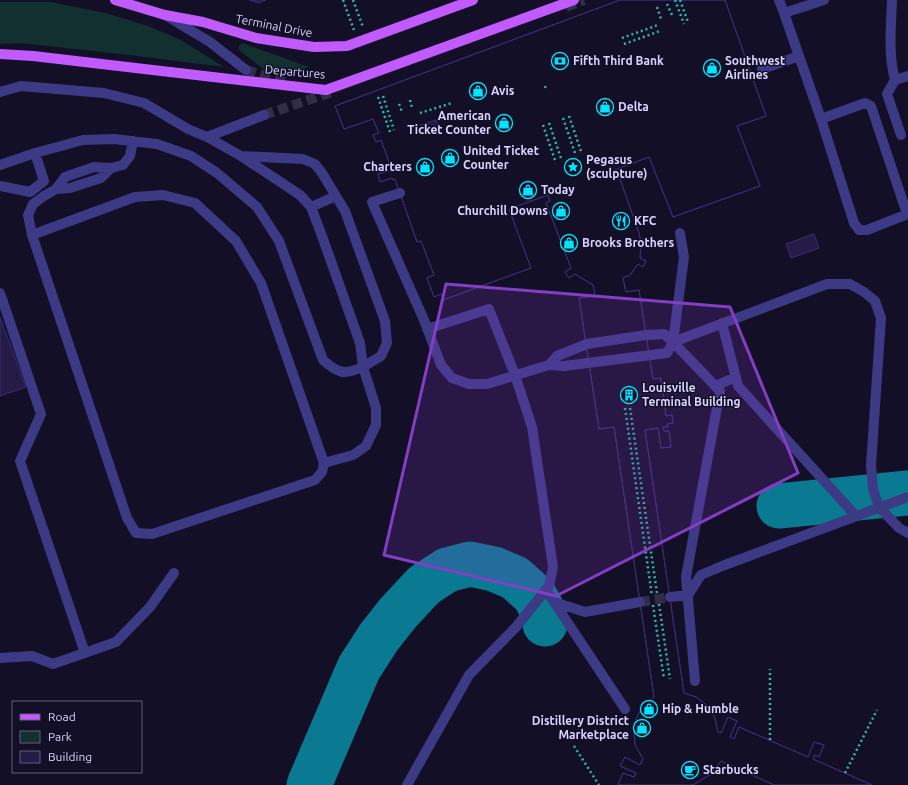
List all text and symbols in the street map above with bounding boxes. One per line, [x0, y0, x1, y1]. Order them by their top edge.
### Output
street label: Terminal Drive [235, 12, 314, 39]
bank icon: Fifth Third Bank [550, 51, 570, 71]
place label: Fifth Third Bank [573, 54, 664, 67]
place label: Southwest Airlines [725, 54, 785, 81]
shop icon: Southwest Airlines [702, 58, 722, 78]
street label: Departures [264, 62, 326, 81]
shop icon: Avis [468, 81, 488, 101]
place label: Avis [491, 84, 515, 97]
shop icon: Delta [595, 97, 615, 117]
place label: Delta [618, 100, 649, 113]
place label: American Ticket Counter [407, 109, 491, 136]
shop icon: American Ticket Counter [494, 113, 514, 133]
place label: United Ticket Counter [463, 144, 539, 171]
shop icon: United Ticket Counter [440, 148, 460, 168]
place label: Pegasus (sculpture) [586, 153, 647, 181]
shop icon: Charters [415, 157, 435, 177]
place icon: Pegasus (sculpture) [563, 157, 583, 177]
place label: Charters [363, 160, 412, 173]
shop icon: Today [518, 180, 538, 200]
place label: Today [541, 183, 575, 196]
shop icon: Churchill Downs [551, 201, 571, 221]
place label: Churchill Downs [457, 204, 548, 217]
restaurant icon: KFC [611, 211, 631, 231]
place label: KFC [634, 214, 657, 227]
shop icon: Brooks Brothers [559, 233, 579, 253]
place label: Brooks Brothers [582, 236, 675, 249]
place label: Louisville Terminal Building [642, 381, 740, 408]
building icon: Louisville Terminal Building [619, 385, 639, 405]
shop icon: Hip & Humble [639, 699, 659, 719]
legend [12, 701, 142, 773]
place label: Hip & Humble [662, 702, 739, 715]
text: Road [48, 710, 76, 723]
place label: Distillery District Marketplace [532, 714, 629, 741]
shop icon: Distillery District Marketplace [632, 718, 652, 738]
text: Park [48, 730, 72, 743]
text: Building [48, 750, 92, 763]
cafe icon: Starbucks [680, 760, 700, 780]
place label: Starbucks [703, 763, 759, 776]

